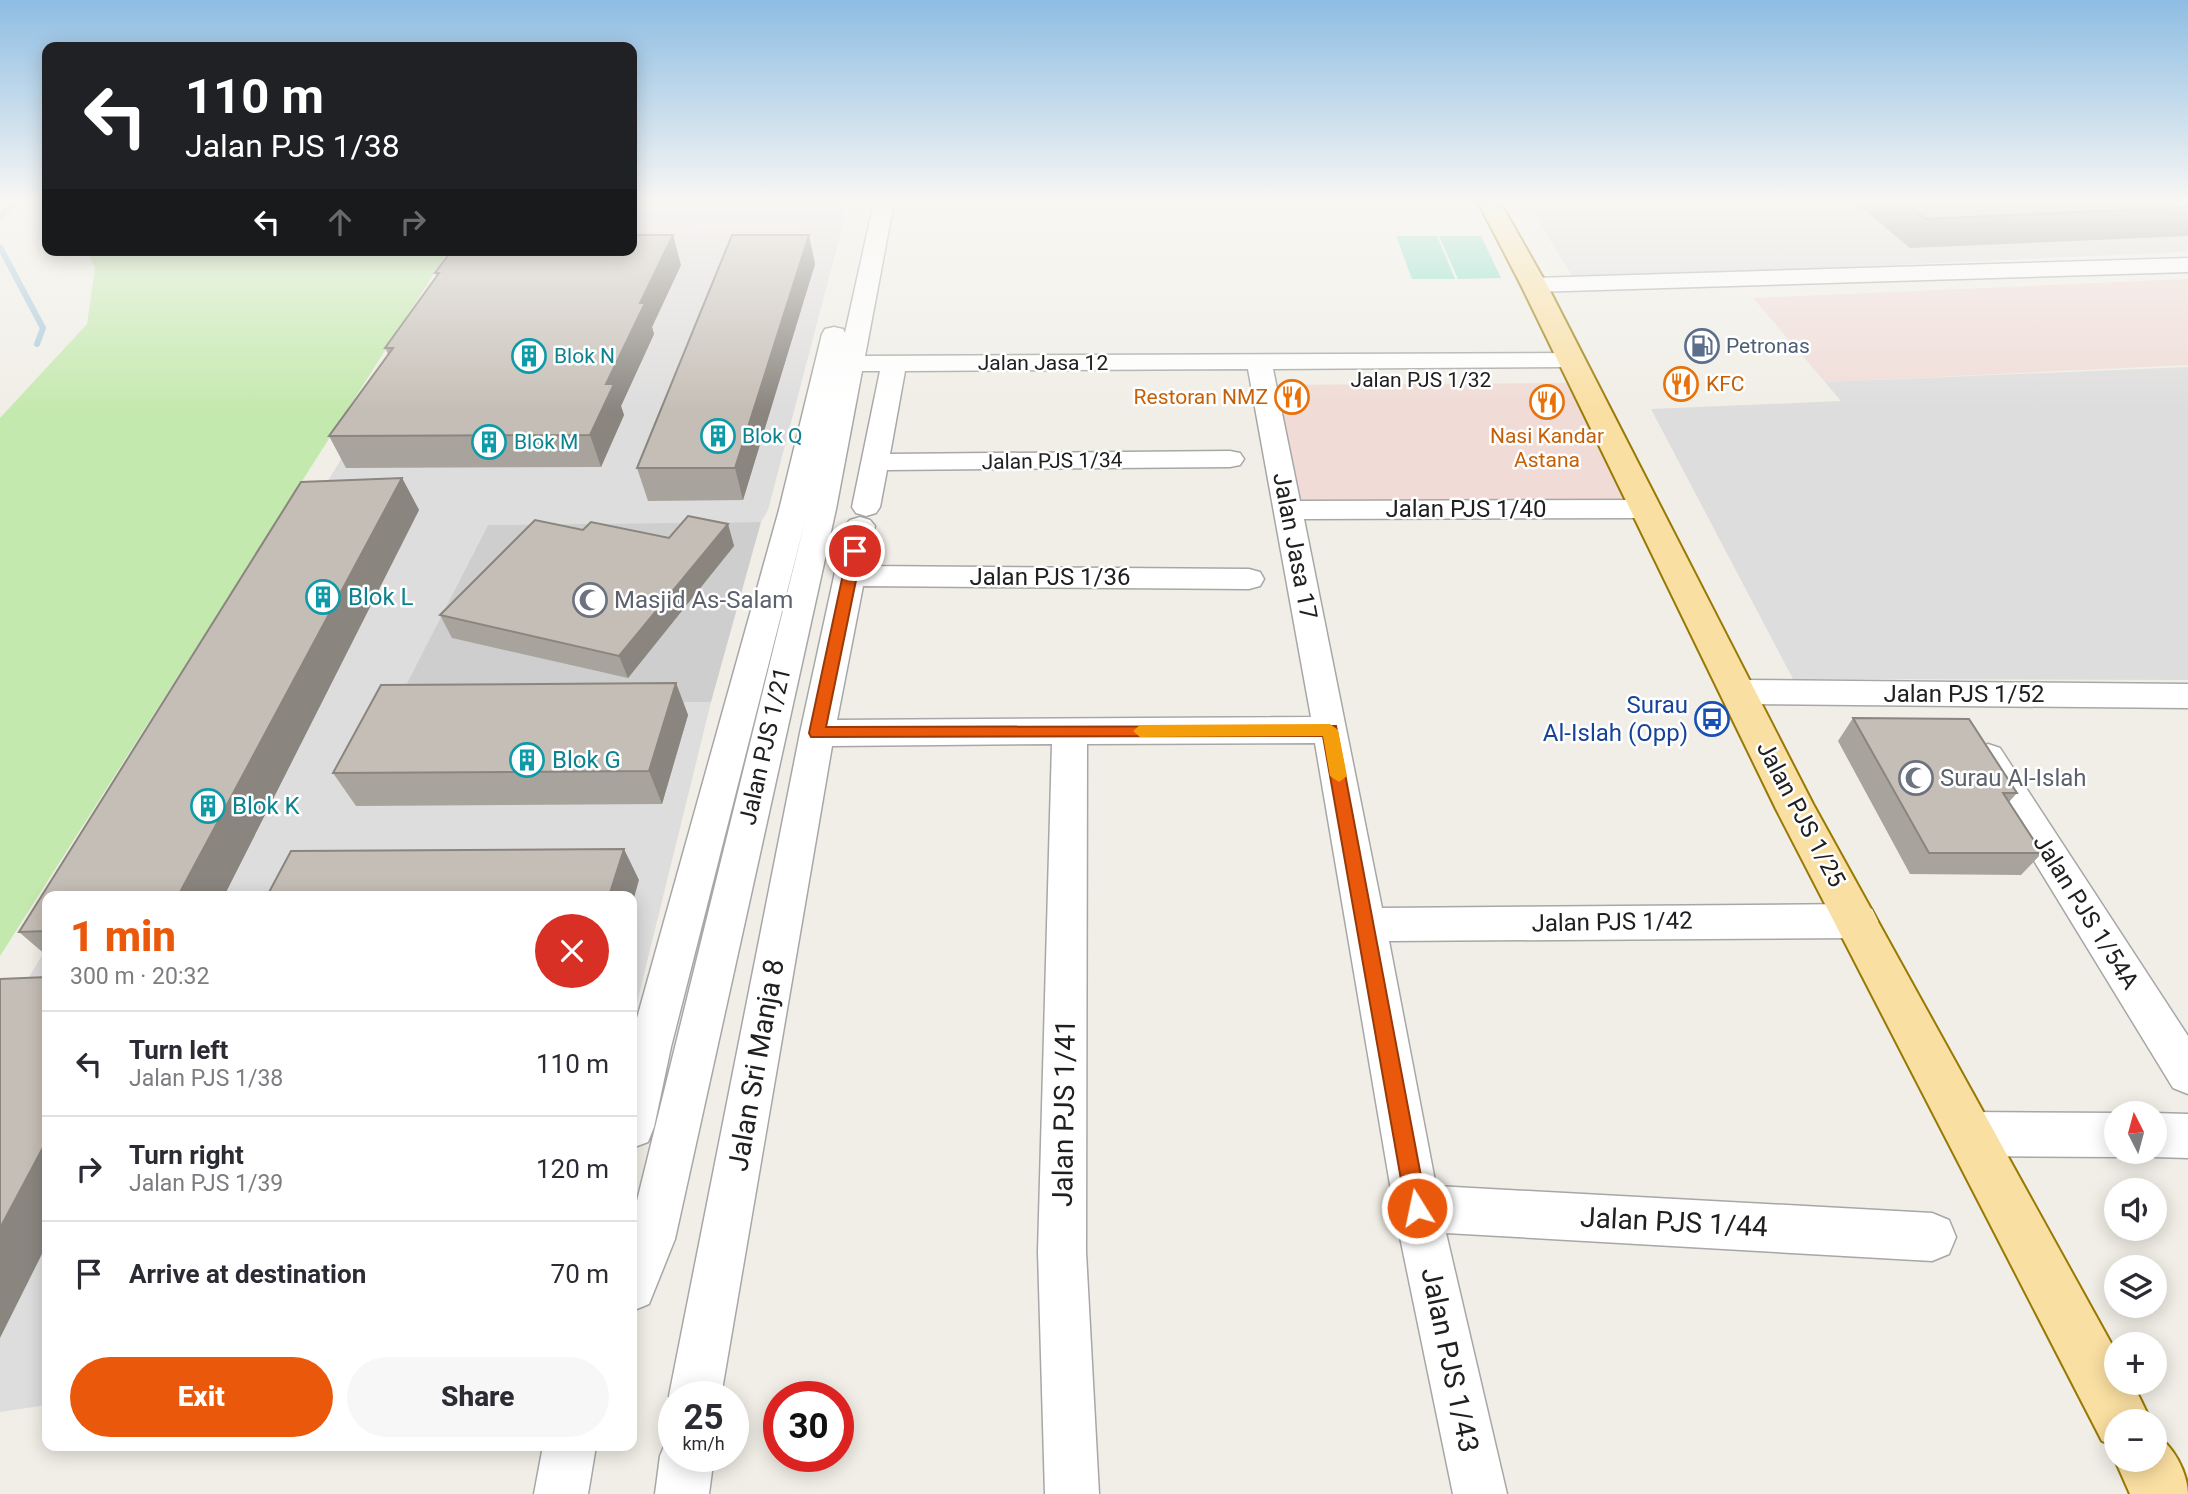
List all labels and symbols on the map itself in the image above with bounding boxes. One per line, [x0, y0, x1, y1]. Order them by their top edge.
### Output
fuel station icon: Petronas [1683, 327, 1721, 365]
place label: Petronas [1726, 334, 1810, 358]
building icon: Blok N [510, 337, 548, 375]
place label: Blok N [554, 344, 615, 368]
street label: Jalan Jasa 12 [978, 351, 1108, 375]
restaurant icon: KFC [1662, 365, 1700, 403]
street label: Jalan PJS 1/32 [1351, 368, 1492, 392]
place label: KFC [1706, 372, 1744, 396]
restaurant icon: Restoran NMZ [1273, 378, 1311, 416]
restaurant icon: Nasi Kandar Astana [1528, 383, 1566, 421]
place label: Restoran NMZ [1134, 385, 1268, 409]
building icon: Blok Q [699, 417, 737, 455]
building icon: Blok M [470, 423, 508, 461]
place label: Blok Q [742, 424, 802, 448]
place label: Nasi Kandar Astana [1490, 424, 1604, 472]
place label: Blok M [514, 430, 578, 454]
street label: Jalan PJS 1/34 [981, 448, 1123, 474]
street label: Jalan Jasa 17 [1267, 470, 1323, 622]
street label: Jalan PJS 1/40 [1385, 495, 1547, 523]
pin [825, 521, 885, 581]
street label: Jalan PJS 1/36 [969, 563, 1131, 591]
building icon: Blok L [304, 578, 342, 616]
mosque icon: Masjid As-Salam [571, 581, 609, 619]
place label: Blok L [348, 583, 414, 611]
place label: Masjid As-Salam [614, 586, 793, 614]
street label: Jalan PJS 1/21 [733, 664, 797, 828]
street label: Jalan PJS 1/52 [1883, 680, 2045, 708]
place label: Surau Al-Islah (Opp) [1543, 691, 1688, 747]
bus stop icon: Surau Al-Islah (Opp) [1693, 700, 1731, 738]
street label: Jalan PJS 1/25 [1751, 736, 1851, 892]
building icon: Blok G [508, 741, 546, 779]
place label: Blok G [552, 746, 621, 774]
mosque icon: Surau Al-Islah [1897, 759, 1935, 797]
place label: Surau Al-Islah [1940, 764, 2087, 792]
building icon: Blok K [189, 787, 227, 825]
place label: Blok K [232, 792, 301, 820]
street label: Jalan PJS 1/54A [2027, 830, 2145, 995]
street label: Jalan PJS 1/42 [1531, 907, 1693, 937]
street label: Jalan Sri Manja 8 [721, 956, 791, 1174]
street label: Jalan PJS 1/41 [1046, 1019, 1082, 1207]
north arrow [2104, 1101, 2166, 1164]
position arrow [1380, 1171, 1454, 1245]
street label: Jalan PJS 1/44 [1579, 1201, 1769, 1243]
street label: Jalan PJS 1/43 [1414, 1265, 1486, 1455]
speed limit sign: 30 [763, 1381, 854, 1472]

